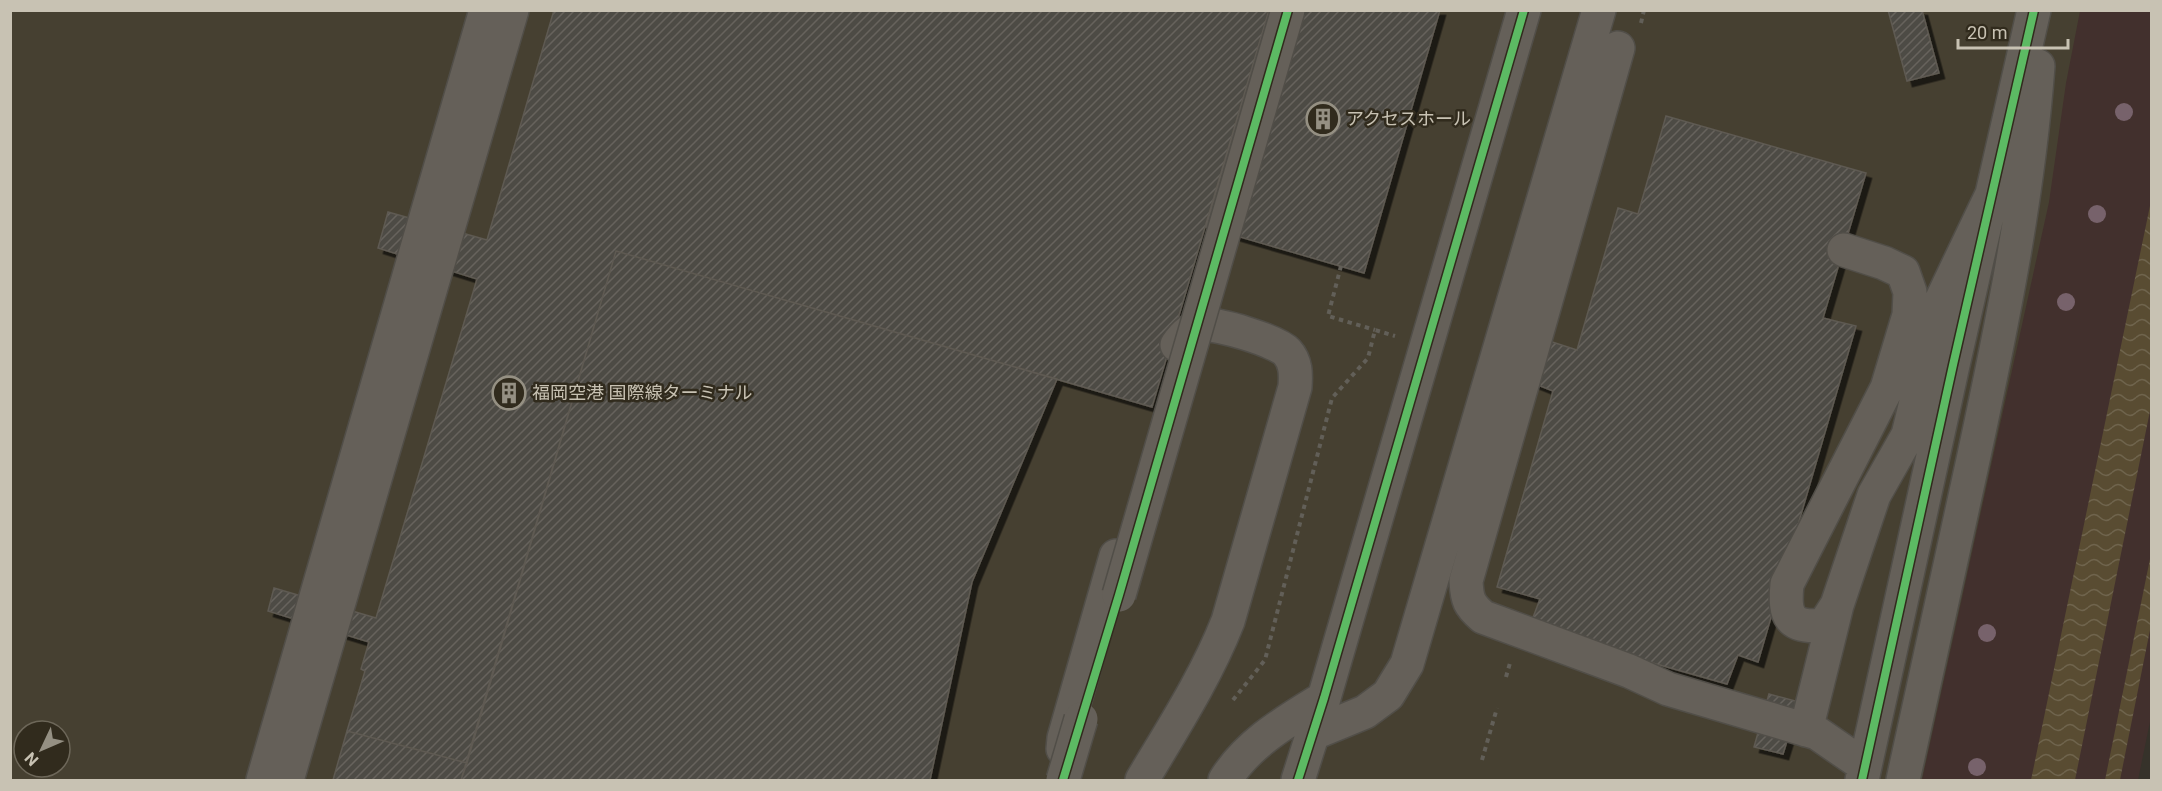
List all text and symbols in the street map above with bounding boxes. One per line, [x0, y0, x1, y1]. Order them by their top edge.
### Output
scale bar [1958, 12, 2068, 50]
text: 20 m [1967, 22, 2007, 43]
building icon: アクセスホール [1305, 101, 1341, 137]
place label: アクセスホール [1346, 108, 1471, 129]
building icon: 福岡空港 国際線ターミナル [491, 375, 527, 411]
place label: 福岡空港 国際線ターミナル [532, 382, 752, 403]
north arrow [12, 719, 72, 779]
text: N [21, 748, 42, 770]

